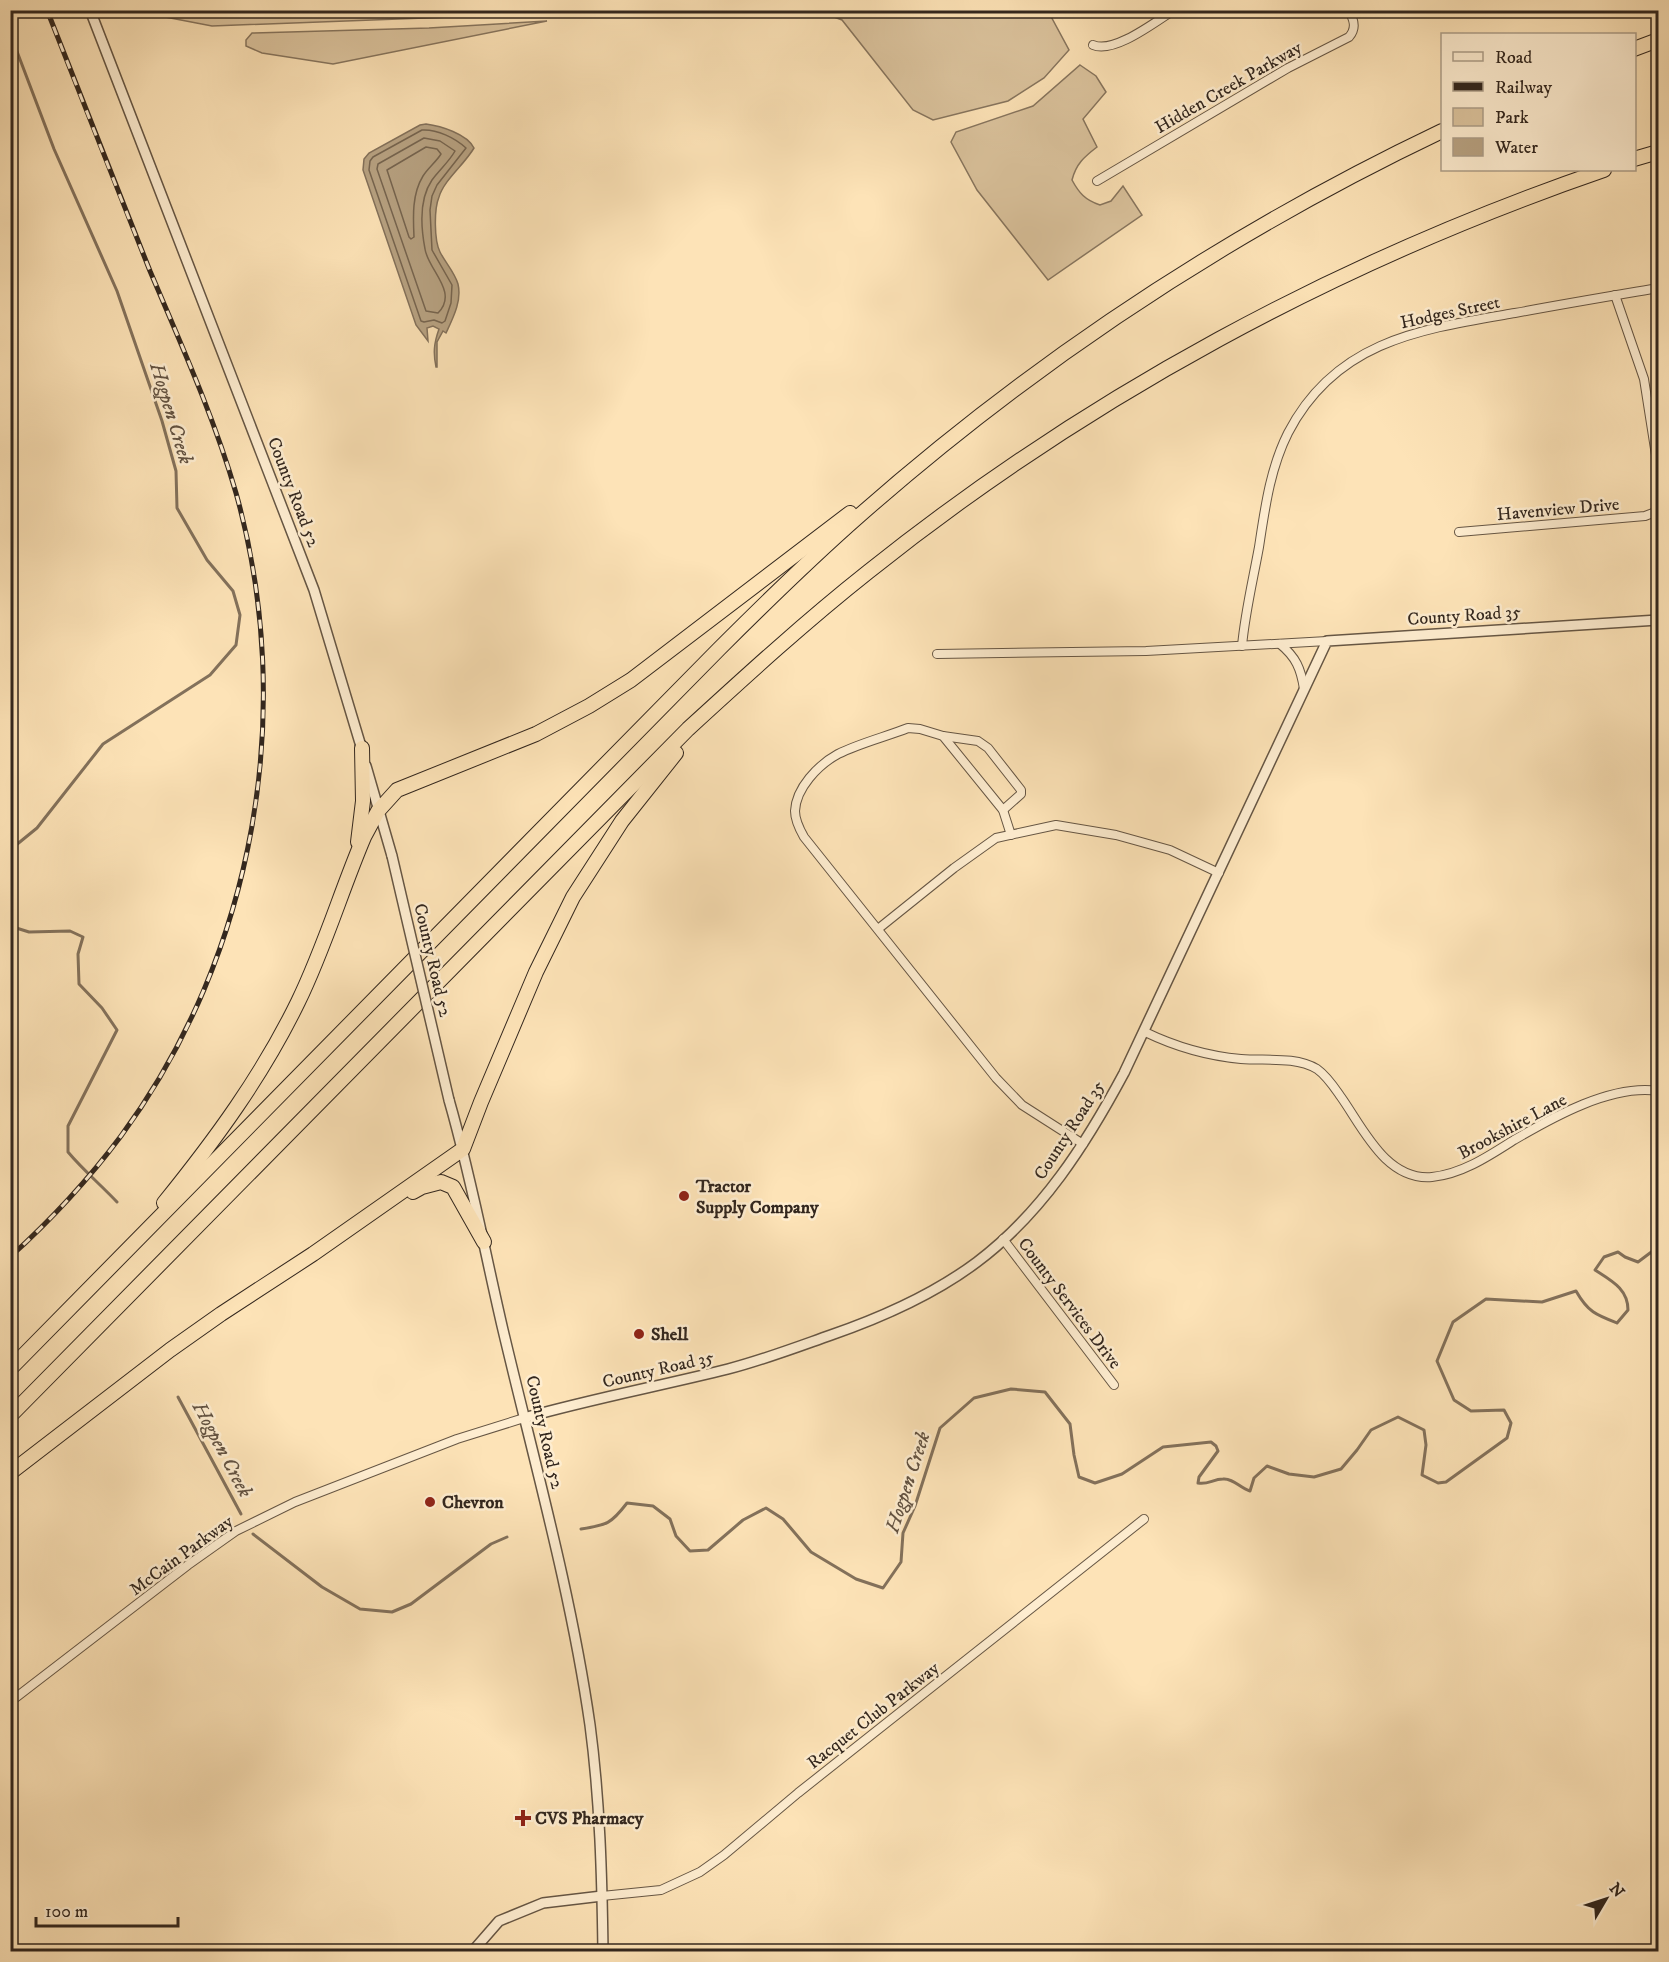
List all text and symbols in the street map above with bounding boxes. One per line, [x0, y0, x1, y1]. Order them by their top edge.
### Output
legend [1441, 33, 1636, 171]
street label: Hidden Creek Parkway [1151, 37, 1306, 139]
text: Road [1495, 47, 1532, 69]
text: Railway [1495, 77, 1553, 99]
text: Park [1495, 107, 1529, 129]
text: Water [1494, 137, 1538, 159]
street label: Hodges Street [1398, 292, 1502, 334]
water label: Hogpen Creek [143, 359, 198, 468]
street label: County Road 52 [262, 434, 324, 551]
street label: Havenview Drive [1496, 494, 1620, 526]
street label: County Road 35 [1407, 601, 1522, 631]
street label: County Road 52 [408, 901, 456, 1019]
street label: County Road 35 [1030, 1077, 1110, 1184]
street label: Brookshire Lane [1454, 1089, 1571, 1165]
place label: Tractor Supply Company [695, 1176, 819, 1219]
marker: Tractor Supply Company [677, 1189, 691, 1203]
street label: County Services Drive [1013, 1234, 1126, 1373]
place label: Shell [651, 1324, 689, 1346]
marker: Shell [632, 1327, 646, 1341]
street label: County Road 35 [600, 1346, 716, 1393]
street label: County Road 52 [520, 1373, 568, 1491]
water label: Hogpen Creek [186, 1397, 258, 1502]
water label: Hogpen Creek [880, 1428, 937, 1537]
place label: Chevron [442, 1492, 504, 1514]
marker: Chevron [423, 1495, 437, 1509]
street label: McCain Parkway [126, 1511, 238, 1601]
street label: Racquet Club Parkway [803, 1657, 944, 1774]
place label: CVS Pharmacy [535, 1808, 644, 1830]
marker: CVS Pharmacy [516, 1811, 530, 1825]
north arrow [1576, 1869, 1636, 1929]
text: N [1605, 1879, 1629, 1902]
scale bar [36, 1890, 178, 1928]
text: 100 m [45, 1901, 88, 1923]

